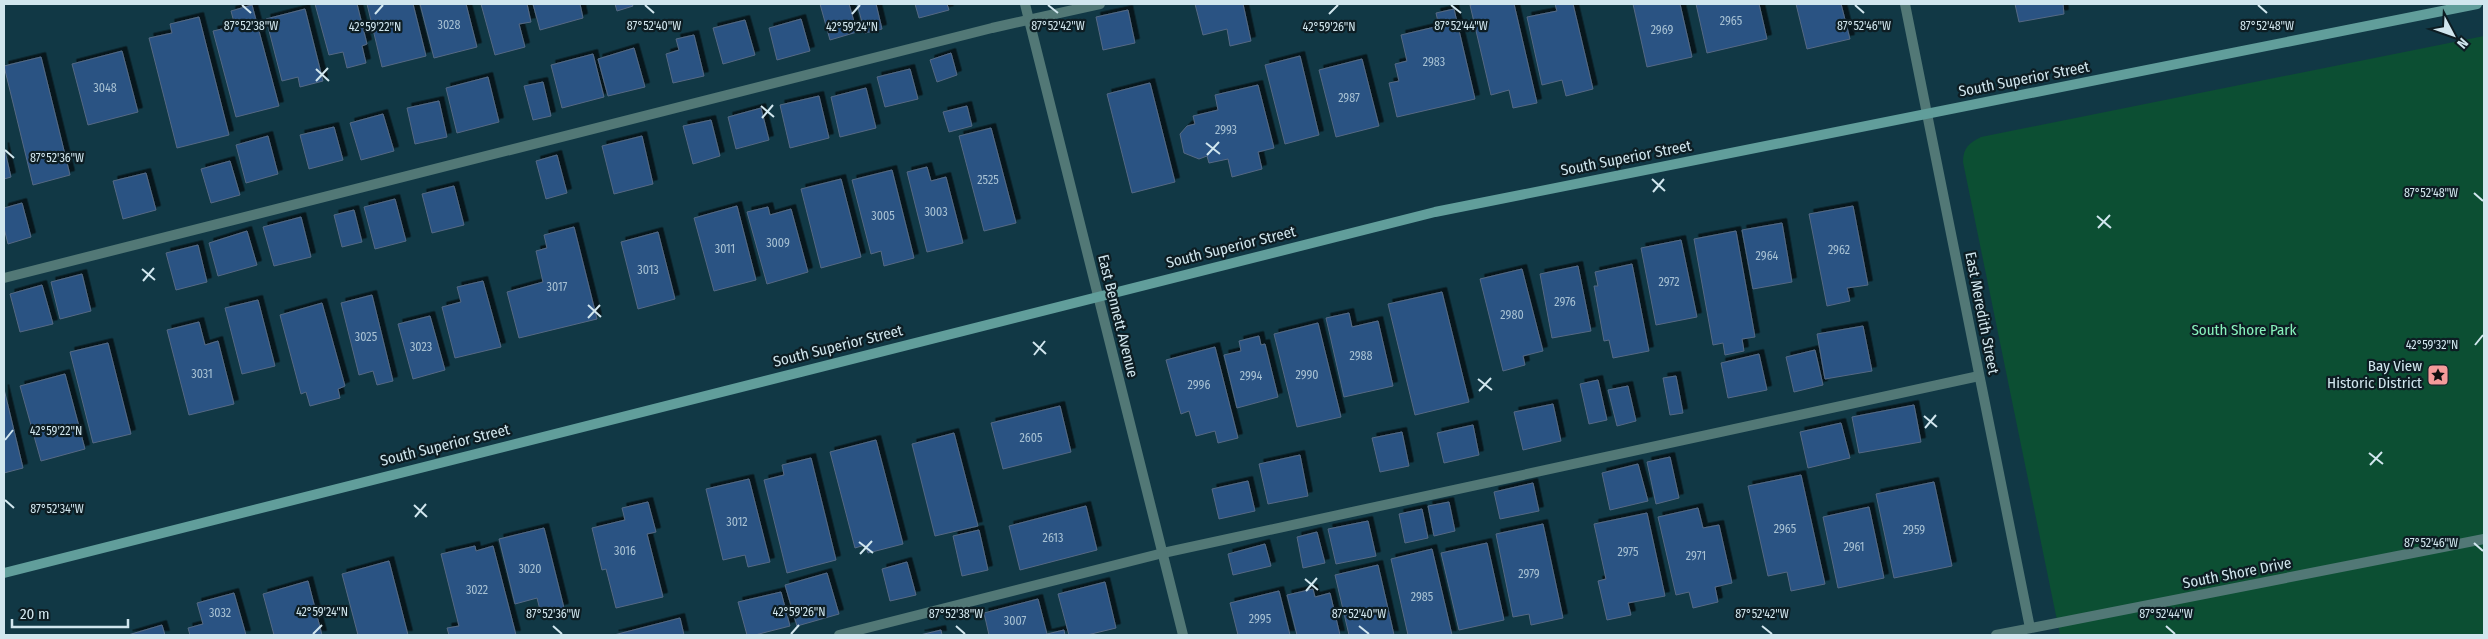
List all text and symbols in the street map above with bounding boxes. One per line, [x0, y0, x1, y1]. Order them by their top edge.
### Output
north arrow [2428, 10, 2478, 60]
house number: 2965 [1720, 14, 1743, 28]
house number: 3028 [438, 18, 460, 32]
text: 87°52'38"W [224, 19, 278, 33]
text: 87°52'40"W [627, 19, 681, 33]
text: 87°52'42"W [1031, 19, 1085, 33]
text: 87°52'44"W [1434, 19, 1488, 33]
text: 87°52'46"W [1837, 19, 1891, 33]
text: 87°52'48"W [2240, 19, 2294, 33]
text: 42°59'22"N [349, 20, 401, 34]
text: 42°59'24"N [826, 20, 878, 34]
text: 42°59'26"N [1303, 20, 1355, 34]
house number: 2969 [1651, 23, 1674, 37]
text: N [2453, 34, 2472, 52]
house number: 2983 [1423, 55, 1445, 69]
street label: South Superior Street [1957, 57, 2091, 100]
house number: 3048 [93, 81, 117, 95]
house number: 2987 [1338, 91, 1360, 105]
house number: 2993 [1215, 123, 1237, 137]
street label: South Superior Street [1559, 136, 1693, 179]
text: 87°52'36"W [30, 151, 84, 165]
house number: 2525 [977, 173, 999, 187]
text: 87°52'48"W [2404, 186, 2458, 200]
house number: 3003 [924, 205, 948, 219]
house number: 3005 [871, 209, 895, 223]
street label: South Superior Street [1164, 222, 1298, 272]
house number: 3009 [766, 236, 790, 250]
house number: 3011 [715, 242, 735, 256]
house number: 2962 [1828, 243, 1850, 257]
house number: 2964 [1756, 249, 1779, 263]
street label: East Meredith Street [1961, 250, 2003, 376]
street label: East Bennett Avenue [1094, 253, 1142, 379]
house number: 3013 [637, 263, 659, 277]
house number: 2972 [1659, 275, 1679, 289]
house number: 3017 [547, 280, 568, 294]
house number: 2976 [1554, 295, 1576, 309]
house number: 2980 [1500, 308, 1524, 322]
street label: South Superior Street [771, 321, 905, 371]
park label: South Shore Park [2191, 321, 2297, 339]
house number: 3025 [355, 330, 378, 344]
text: 42°59'32"N [2406, 338, 2458, 352]
house number: 3023 [410, 340, 432, 354]
house number: 2988 [1349, 349, 1373, 363]
place label: Bay View Historic District [2327, 357, 2422, 392]
place icon: Bay View Historic District [2426, 363, 2450, 387]
house number: 3031 [191, 367, 213, 381]
house number: 2990 [1295, 368, 1319, 382]
house number: 2994 [1240, 369, 1262, 383]
house number: 2996 [1188, 378, 1210, 392]
street label: South Superior Street [378, 420, 512, 470]
text: 42°59'22"N [30, 424, 82, 438]
house number: 2605 [1019, 431, 1043, 445]
text: 87°52'34"W [30, 502, 84, 516]
house number: 3012 [726, 515, 748, 529]
house number: 2965 [1774, 522, 1797, 536]
house number: 2959 [1903, 523, 1925, 537]
house number: 2613 [1043, 531, 1063, 545]
text: 87°52'46"W [2404, 536, 2458, 550]
house number: 2961 [1843, 540, 1865, 554]
house number: 3016 [614, 544, 636, 558]
house number: 2975 [1617, 545, 1639, 559]
house number: 2971 [1686, 549, 1706, 563]
street label: South Shore Drive [2181, 554, 2293, 592]
house number: 3020 [518, 562, 542, 576]
house number: 2979 [1518, 567, 1540, 581]
house number: 3022 [466, 583, 488, 597]
house number: 2985 [1411, 590, 1434, 604]
scale bar [12, 596, 129, 628]
text: 20 m [20, 605, 50, 623]
text: 42°59'24"N [296, 605, 348, 619]
text: 42°59'26"N [773, 605, 825, 619]
house number: 3032 [209, 606, 231, 620]
text: 87°52'36"W [526, 607, 580, 621]
text: 87°52'38"W [929, 607, 983, 621]
text: 87°52'40"W [1332, 607, 1386, 621]
text: 87°52'42"W [1735, 607, 1789, 621]
text: 87°52'44"W [2139, 607, 2193, 621]
house number: 2995 [1249, 612, 1272, 626]
house number: 3007 [1004, 614, 1026, 628]

